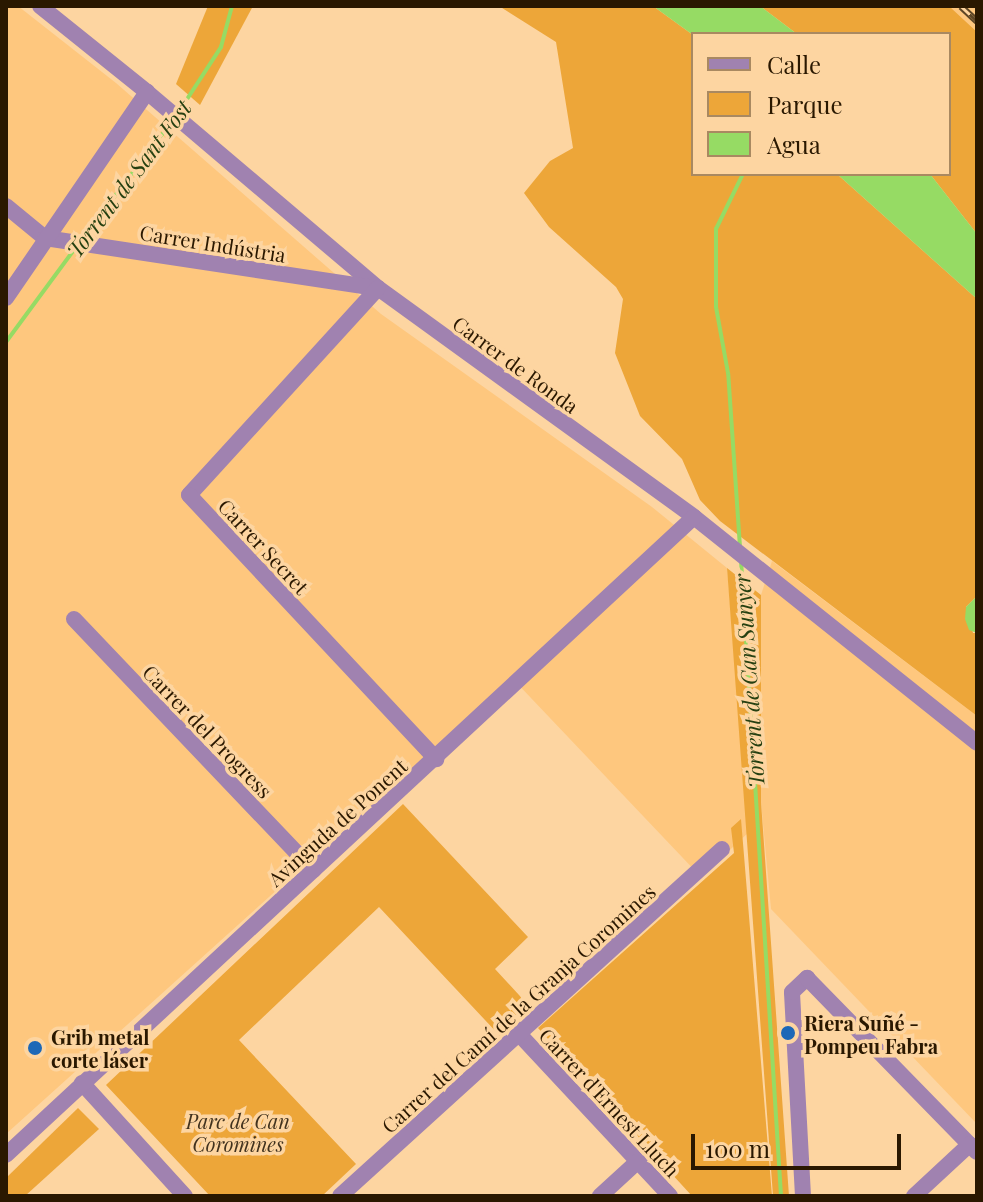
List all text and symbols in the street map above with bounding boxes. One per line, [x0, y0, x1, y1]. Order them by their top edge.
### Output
legend [691, 32, 951, 176]
text: Calle [767, 48, 821, 80]
text: Parque [767, 88, 843, 120]
water label: Torrent de Sant Fost [61, 95, 197, 263]
text: Agua [767, 128, 821, 160]
street label: Carrer Indústria [138, 220, 288, 266]
street label: Carrer de Ronda [449, 310, 583, 418]
street label: Carrer Secret [214, 493, 314, 599]
water label: Torrent de Can Sunyer [728, 573, 770, 789]
street label: Carrer del Progress [138, 659, 278, 803]
street label: Avinguda de Ponent [262, 753, 412, 891]
street label: Carrer del Camí de la Granja Coromines [376, 878, 660, 1138]
place label: Riera Suñé - Pompeu Fabra [804, 1010, 938, 1057]
street label: Carrer d'Ernest Lluch [535, 1022, 685, 1182]
place label: Grib metal corte láser [51, 1024, 150, 1071]
marker: Riera Suñé - Pompeu Fabra [779, 1024, 797, 1042]
marker: Grib metal corte láser [26, 1039, 44, 1057]
park label: Parc de Can Coromines [186, 1108, 290, 1155]
scale bar [695, 1118, 905, 1168]
text: 100 m [705, 1132, 770, 1164]

